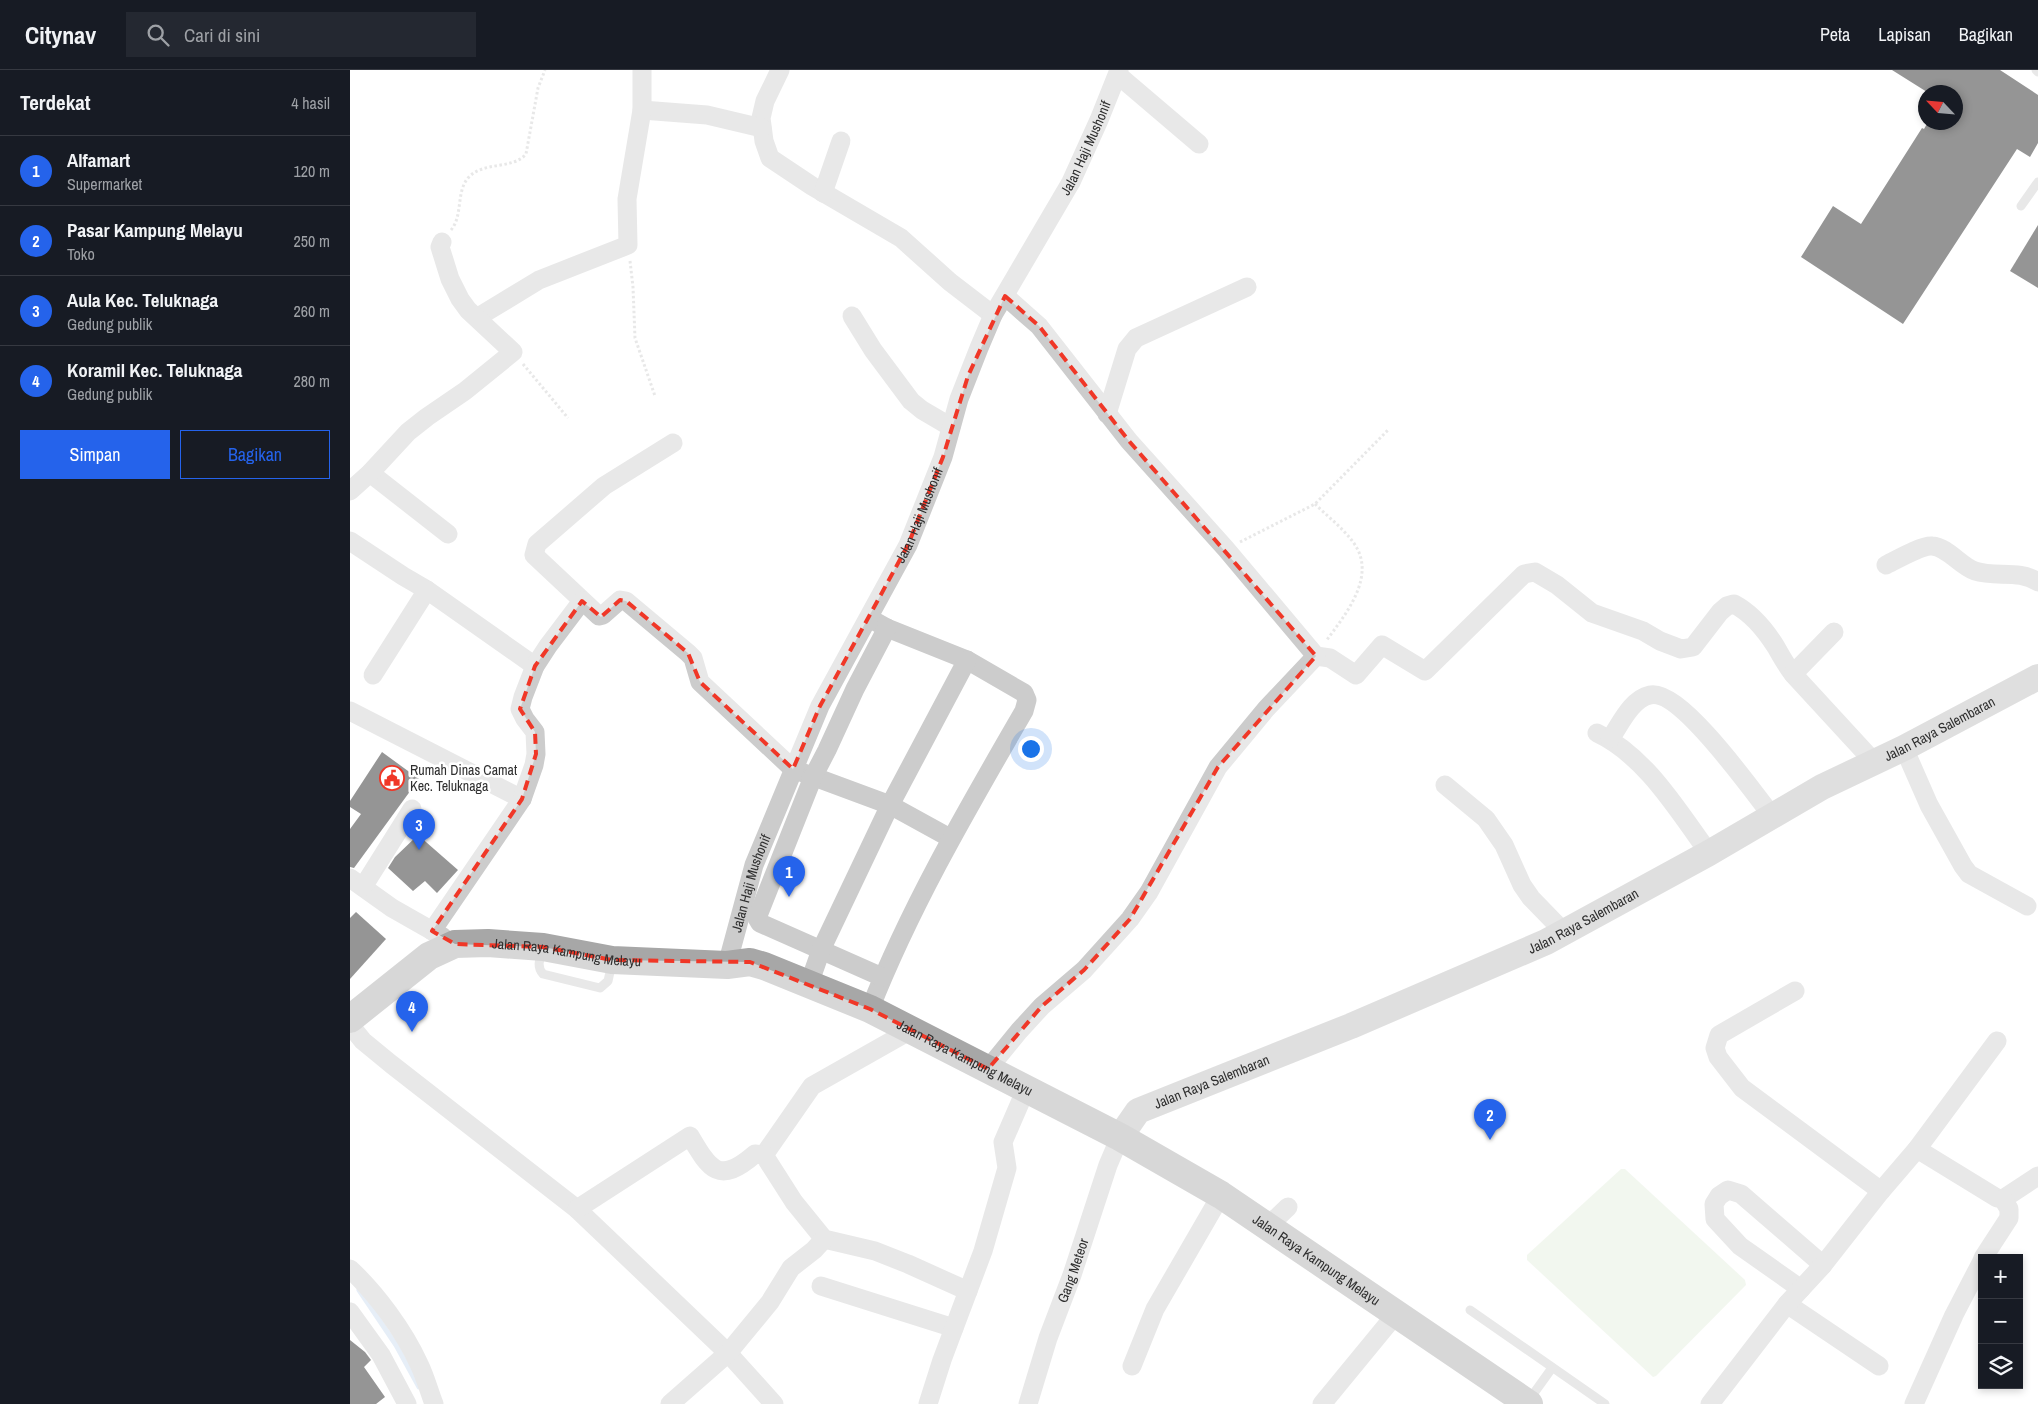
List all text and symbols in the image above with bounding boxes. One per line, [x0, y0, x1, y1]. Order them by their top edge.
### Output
search box [126, 12, 476, 57]
text: Citynav [25, 19, 96, 51]
icon: search [144, 21, 172, 49]
text: Cari di sini [184, 22, 260, 48]
text: Peta [1820, 22, 1850, 47]
text: Lapisan [1878, 22, 1931, 47]
text: Bagikan [1959, 22, 2013, 47]
north arrow [1918, 85, 1963, 130]
text: Terdekat [20, 88, 91, 117]
text: 4 hasil [291, 92, 330, 114]
street label: Jalan Haji Mushonif [1056, 97, 1115, 198]
text: Alfamart [67, 147, 130, 173]
text: 1 [32, 160, 40, 182]
text: 120 m [294, 160, 330, 182]
text: Supermarket [67, 173, 142, 195]
text: Pasar Kampung Melayu [67, 217, 243, 243]
text: 2 [32, 230, 40, 252]
text: 250 m [294, 230, 330, 252]
text: Toko [67, 243, 95, 265]
text: Aula Kec. Teluknaga [67, 287, 218, 313]
text: 3 [32, 300, 40, 322]
text: 260 m [294, 300, 330, 322]
text: Gedung publik [67, 313, 152, 335]
text: Koramil Kec. Teluknaga [67, 357, 243, 383]
text: 4 [32, 370, 40, 392]
text: 280 m [294, 370, 330, 392]
text: Gedung publik [67, 383, 152, 405]
button: Simpan [20, 430, 170, 479]
button: Bagikan [180, 430, 330, 479]
street label: Jalan Haji Mushonif [891, 464, 947, 566]
street label: Jalan Raya Salembaran [1881, 692, 1998, 765]
your location [1018, 736, 1044, 762]
place label: Rumah Dinas Camat Kec. Teluknaga [410, 761, 517, 795]
public building icon: Rumah Dinas Camat Kec. Teluknaga [379, 765, 405, 791]
pin: 3 [403, 809, 435, 850]
street label: Jalan Haji Mushonif [727, 831, 775, 934]
pin: 1 [773, 856, 805, 897]
street label: Jalan Raya Salembaran [1525, 884, 1642, 958]
street label: Jalan Raya Kampung Melayu [492, 934, 641, 970]
pin: 4 [396, 991, 428, 1032]
street label: Jalan Raya Kampung Melayu [894, 1015, 1036, 1100]
street label: Jalan Raya Salembaran [1151, 1050, 1272, 1113]
pin: 2 [1474, 1099, 1506, 1140]
street label: Jalan Raya Kampung Melayu [1249, 1210, 1384, 1309]
street label: Gang Meteor [1053, 1236, 1092, 1305]
map controls [1978, 1254, 2023, 1389]
button: + [1978, 1254, 2023, 1299]
button: − [1978, 1299, 2023, 1344]
button: layers [1978, 1344, 2023, 1389]

